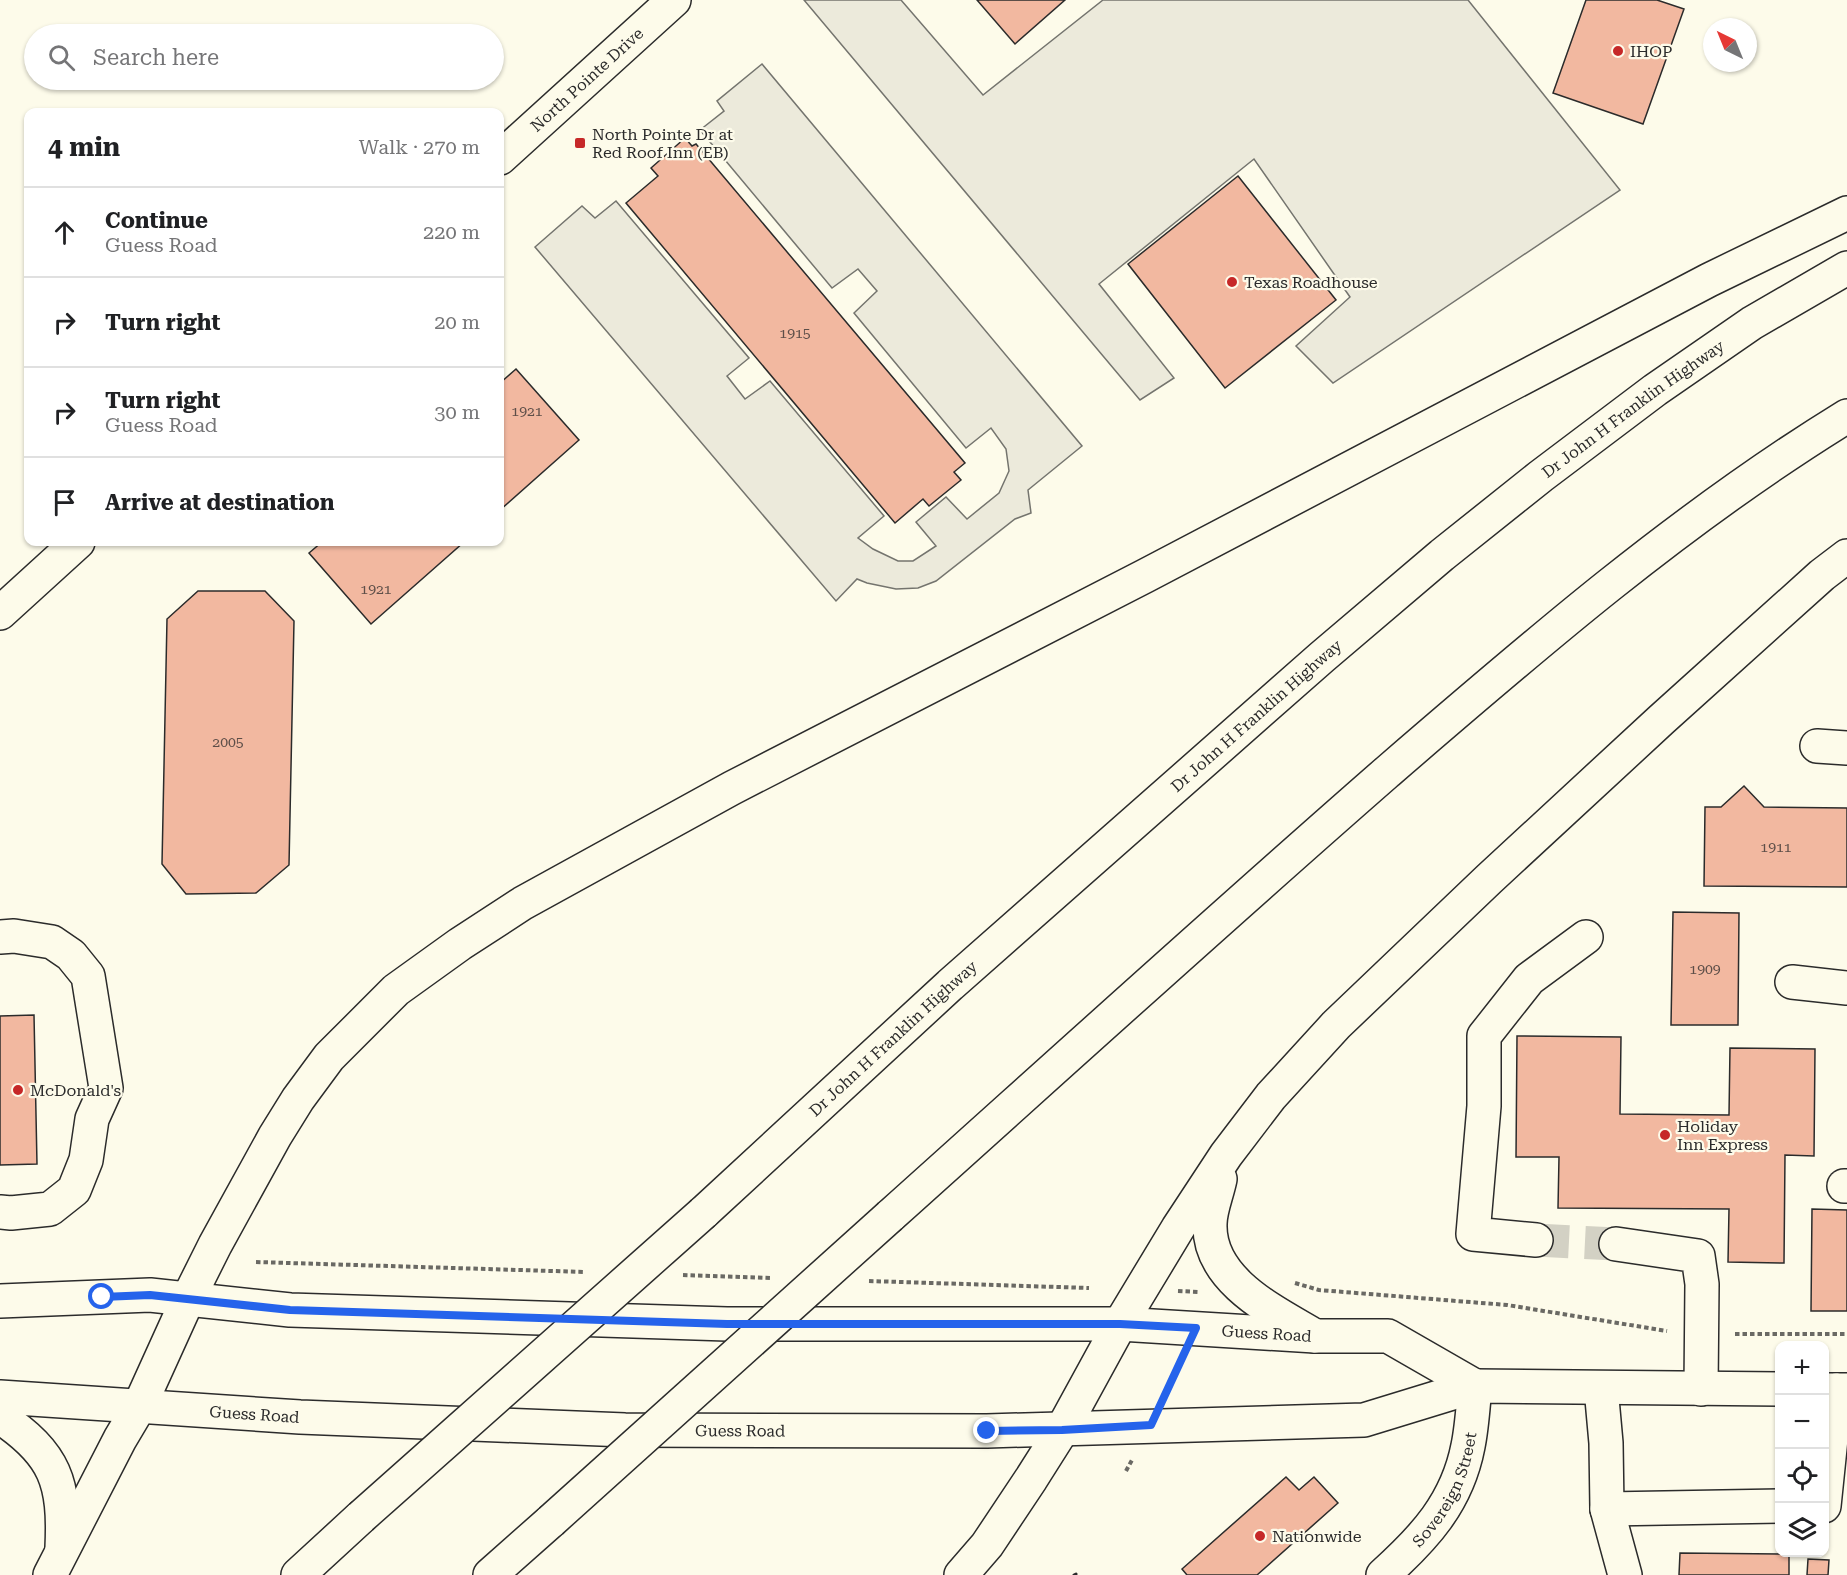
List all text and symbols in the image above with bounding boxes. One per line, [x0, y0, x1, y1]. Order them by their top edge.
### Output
north arrow [1703, 18, 1757, 72]
street label: North Pointe Drive [526, 23, 647, 135]
search box [24, 24, 504, 90]
icon: search [45, 41, 78, 74]
place label: IHOP [1630, 42, 1672, 61]
marker: IHOP [1611, 44, 1625, 58]
text: Search here [93, 45, 219, 70]
place label: North Pointe Dr at Red Roof Inn (EB) [592, 125, 733, 162]
text: 4 min [48, 132, 120, 162]
text: Walk · 270 m [359, 135, 480, 159]
marker: North Pointe Dr at Red Roof Inn (EB) [573, 136, 587, 150]
text: Continue [105, 208, 208, 233]
icon: ahead [48, 216, 81, 249]
text: 220 m [423, 220, 480, 244]
text: Guess Road [105, 233, 218, 257]
place label: Texas Roadhouse [1244, 273, 1378, 292]
marker: Texas Roadhouse [1225, 275, 1239, 289]
icon: right [48, 306, 81, 339]
text: Turn right [105, 310, 220, 335]
text: 20 m [434, 310, 480, 334]
house number: 1915 [779, 325, 811, 341]
street label: Dr John H Franklin Highway [1538, 336, 1728, 482]
text: Turn right [105, 388, 220, 413]
icon: right [48, 396, 81, 429]
text: 30 m [434, 400, 480, 424]
house number: 1921 [511, 403, 543, 419]
text: Guess Road [105, 413, 218, 437]
icon: arrive [48, 486, 81, 519]
text: Arrive at destination [105, 490, 334, 515]
house number: 1921 [360, 581, 392, 597]
street label: Dr John H Franklin Highway [1167, 635, 1346, 796]
house number: 2005 [212, 734, 244, 750]
house number: 1911 [1760, 839, 1792, 855]
street label: Dr John H Franklin Highway [805, 956, 981, 1120]
house number: 1909 [1689, 961, 1721, 977]
place label: McDonald's [30, 1081, 122, 1100]
marker: McDonald's [11, 1083, 25, 1097]
place label: Holiday Inn Express [1677, 1117, 1768, 1154]
marker: Holiday Inn Express [1658, 1128, 1672, 1142]
route start [88, 1283, 114, 1309]
street label: Guess Road [1221, 1321, 1312, 1345]
map controls [1775, 1341, 1829, 1557]
button: + [1775, 1341, 1829, 1395]
button: − [1775, 1395, 1829, 1449]
street label: Guess Road [209, 1401, 300, 1426]
route end [973, 1417, 999, 1443]
street label: Guess Road [695, 1421, 785, 1440]
street label: Sovereign Street [1408, 1431, 1480, 1551]
button: locate [1775, 1449, 1829, 1503]
button: layers [1775, 1503, 1829, 1557]
place label: Nationwide [1272, 1527, 1362, 1546]
marker: Nationwide [1253, 1529, 1267, 1543]

